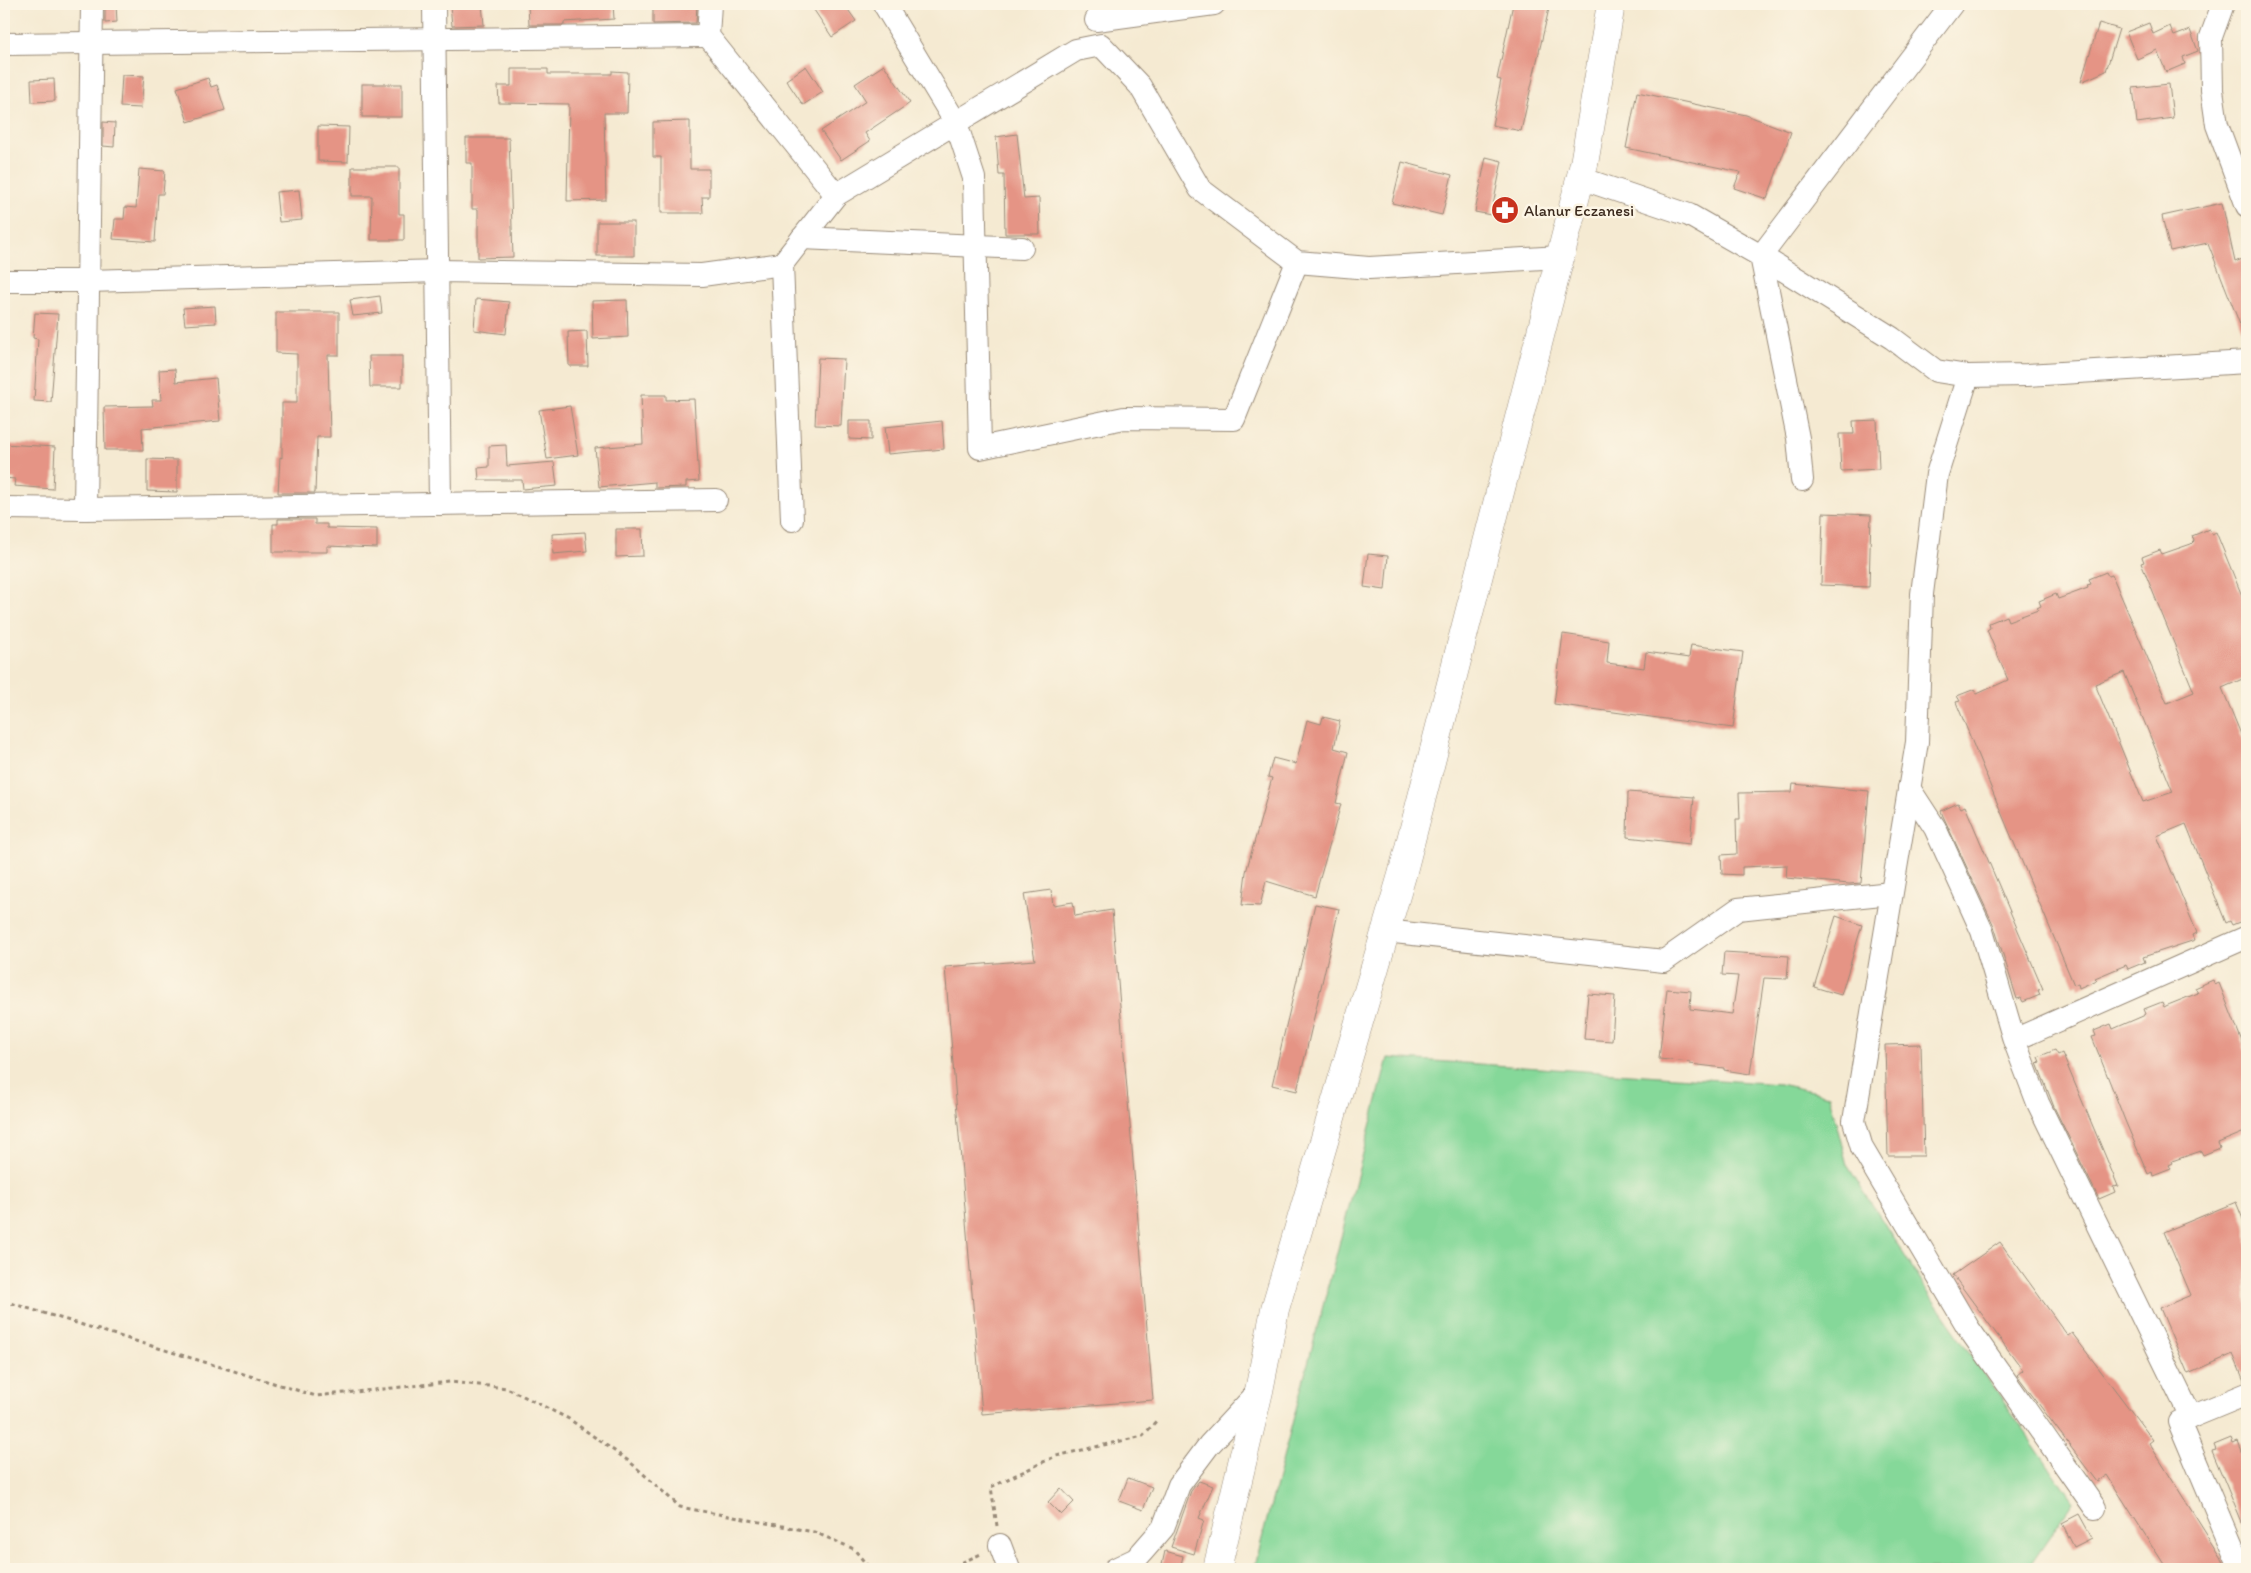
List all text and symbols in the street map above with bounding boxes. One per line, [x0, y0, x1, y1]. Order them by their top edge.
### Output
pharmacy icon: Alanur Eczanesi [1490, 195, 1520, 225]
place label: Alanur Eczanesi [1524, 201, 1634, 220]

